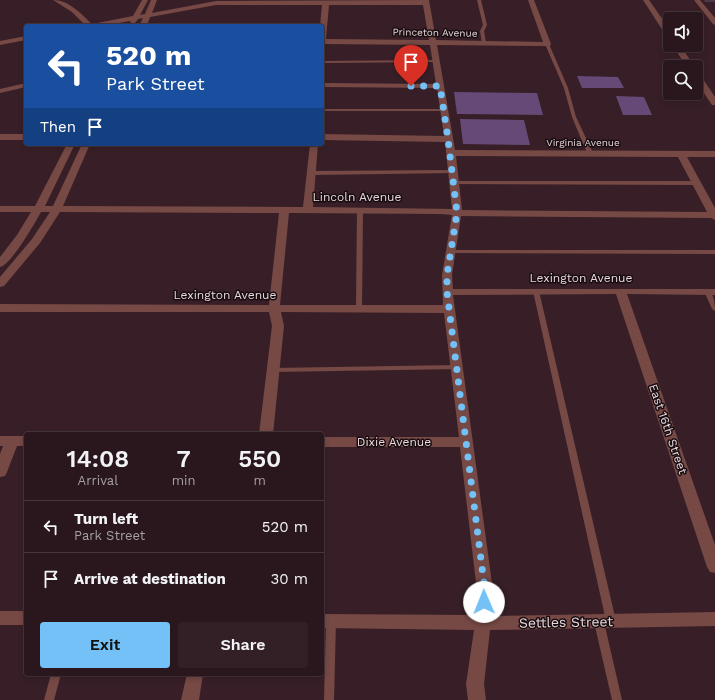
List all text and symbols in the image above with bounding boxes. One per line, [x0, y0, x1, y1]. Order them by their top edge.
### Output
map controls [663, 12, 703, 100]
button: sound [663, 12, 703, 52]
street label: Princeton Avenue [392, 26, 478, 39]
text: 520 m [106, 39, 191, 72]
icon: left [40, 40, 92, 92]
pin [394, 45, 428, 86]
icon: arrive [400, 51, 422, 73]
button: search [663, 60, 703, 100]
text: Park Street [106, 73, 205, 94]
icon: arrive [84, 116, 106, 138]
text: Then [40, 118, 76, 136]
street label: Virginia Avenue [546, 137, 620, 148]
street label: Lincoln Avenue [313, 190, 402, 204]
street label: Lexington Avenue [530, 271, 632, 285]
street label: Lexington Avenue [174, 288, 276, 302]
street label: East 16th Street [646, 382, 690, 476]
street label: Dixie Avenue [357, 435, 431, 449]
text: 14:08 [67, 445, 129, 473]
text: 7 [177, 445, 191, 473]
text: 550 [238, 445, 281, 473]
text: Arrival [78, 473, 118, 488]
text: min [172, 473, 196, 488]
text: m [254, 473, 266, 488]
text: Turn left [74, 510, 138, 528]
icon: left [40, 516, 62, 538]
text: 520 m [262, 518, 308, 536]
text: Park Street [74, 528, 145, 543]
icon: arrive [40, 568, 62, 590]
text: Arrive at destination [74, 570, 226, 588]
text: 30 m [271, 570, 308, 588]
position arrow [463, 581, 505, 623]
street label: Settles Street [519, 613, 613, 631]
button: Exit [40, 622, 170, 668]
button: Share [178, 622, 308, 668]

